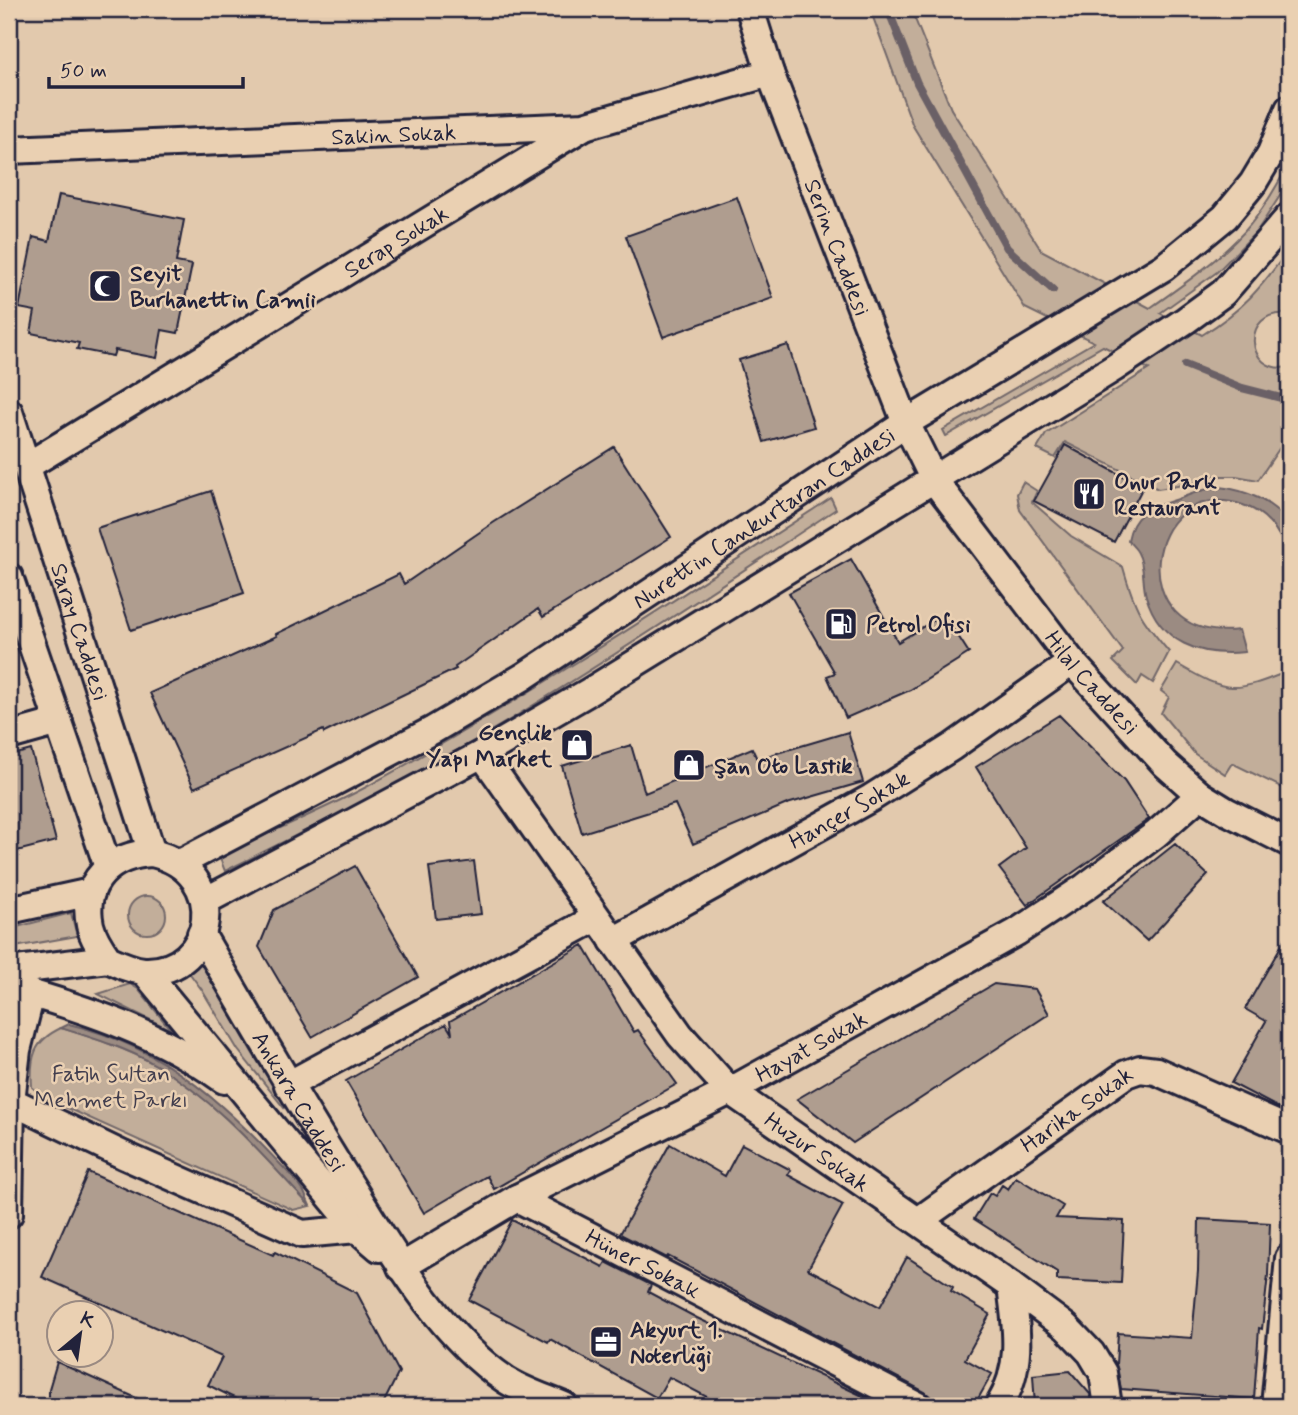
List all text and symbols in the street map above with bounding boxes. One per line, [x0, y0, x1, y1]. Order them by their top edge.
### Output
scale bar [49, 46, 243, 90]
text: 50 m [60, 57, 107, 85]
street label: Sakin Sokak [331, 118, 457, 154]
street label: Serin Caddesi [796, 175, 876, 321]
street label: Serap Sokak [339, 199, 455, 286]
place label: Seyit Burhanettin Camii [130, 260, 316, 316]
mosque icon: Seyit Burhanettin Camii [86, 267, 124, 305]
street label: Nurettin Cankurtaran Caddesi [628, 421, 902, 617]
place label: Onur Park Restaurant [1114, 468, 1221, 524]
restaurant icon: Onur Park Restaurant [1070, 475, 1108, 513]
street label: Saray Caddesi [42, 560, 115, 705]
fuel station icon: Petrol Ofisi [822, 605, 860, 643]
place label: Petrol Ofisi [866, 611, 970, 641]
street label: Hilal Caddesi [1037, 625, 1144, 742]
place label: Gençlik Yapı Market [426, 719, 552, 775]
shop icon: Gençlik Yapı Market [558, 726, 596, 764]
shop icon: Şan Oto Lastik [670, 746, 708, 784]
place label: Şan Oto Lastik [714, 752, 853, 782]
street label: Hançer Sokak [784, 765, 916, 858]
street label: Hayat Sokak [751, 1005, 873, 1091]
street label: Ankara Caddesi [244, 1026, 352, 1178]
park label: Fatih Sultan Mehmet Parkı [34, 1060, 188, 1116]
street label: Harika Sokak [1015, 1060, 1140, 1161]
street label: Huzur Sokak [758, 1106, 874, 1200]
street label: Hüner Sokak [580, 1223, 705, 1307]
north arrow [46, 1300, 116, 1370]
text: K [76, 1306, 100, 1335]
place label: Akyurt 1. Noterliği [630, 1316, 723, 1372]
office icon: Akyurt 1. Noterliği [587, 1323, 625, 1361]

